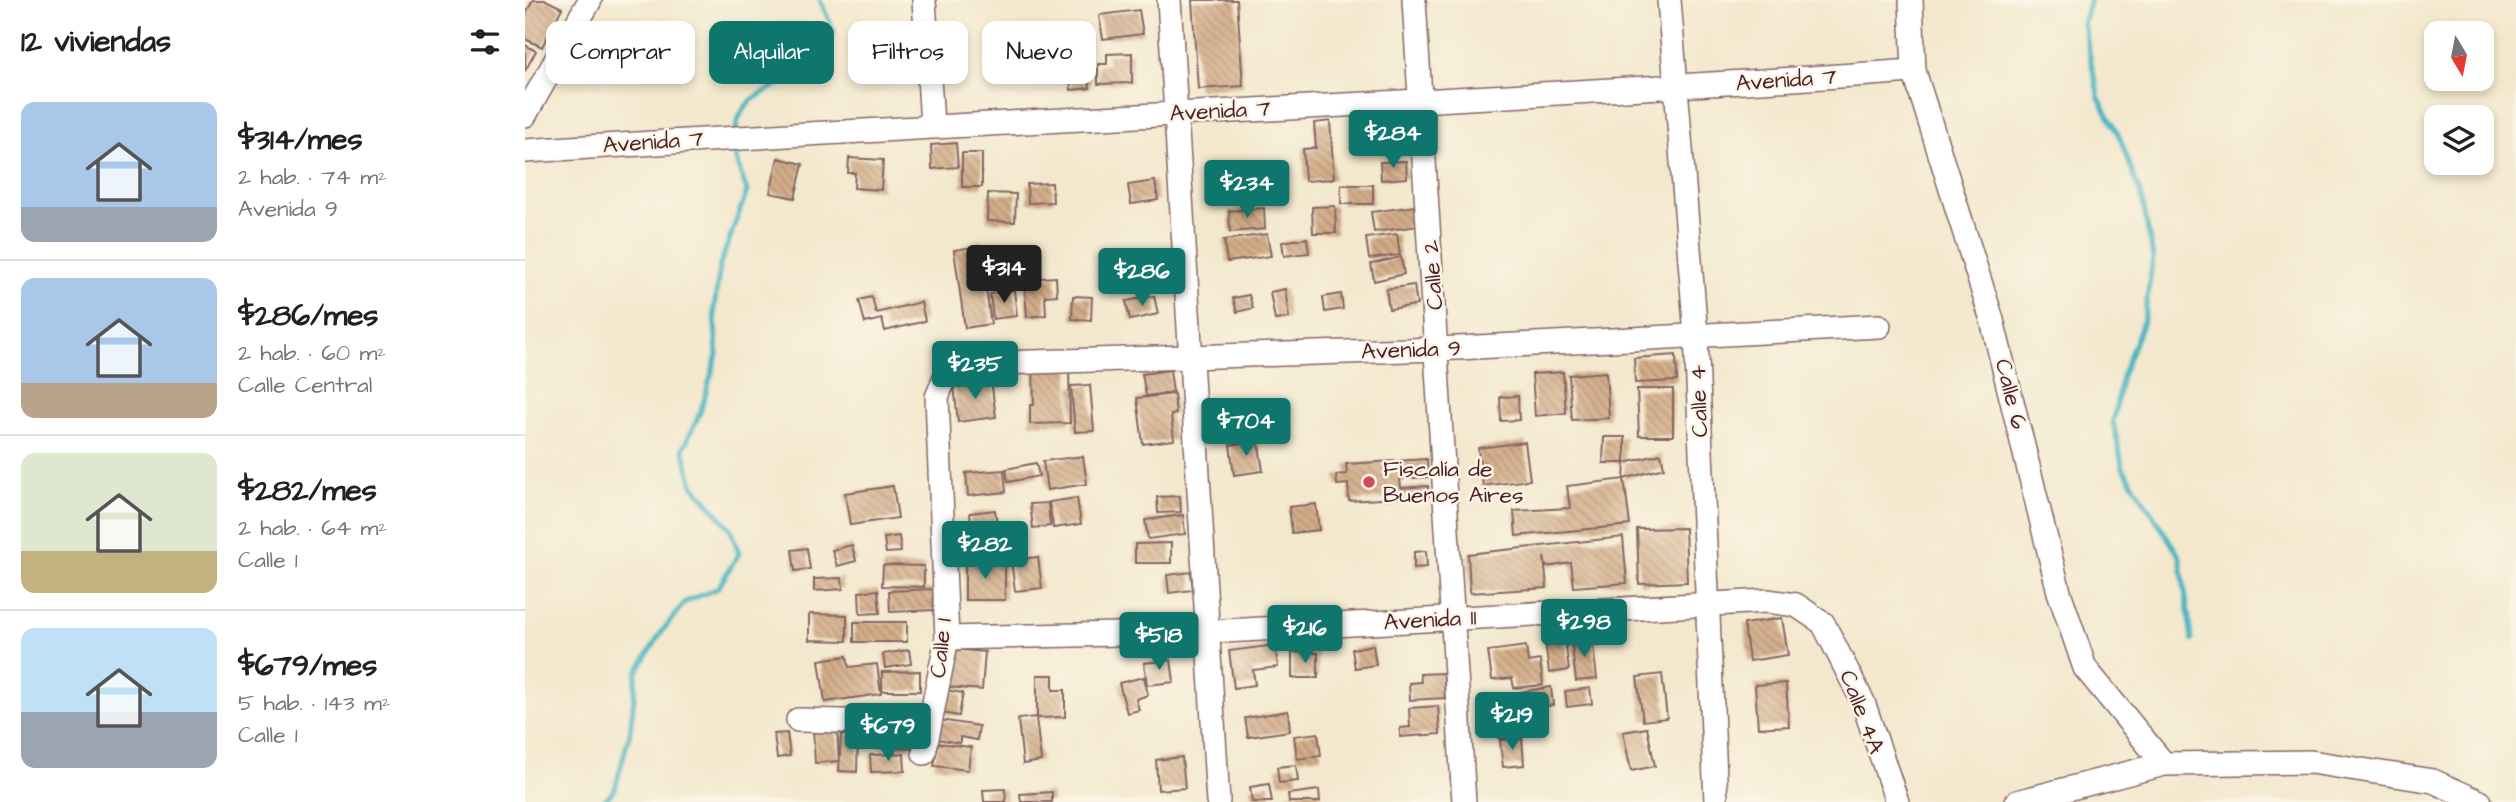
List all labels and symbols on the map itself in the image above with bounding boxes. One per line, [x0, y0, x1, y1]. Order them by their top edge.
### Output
north arrow [2424, 21, 2494, 91]
street label: Avenida 7 [1735, 61, 1837, 99]
street label: Avenida 7 [1169, 92, 1271, 130]
pin: $284 [1352, 110, 1434, 170]
street label: Avenida 7 [602, 123, 704, 161]
pin: $234 [1206, 160, 1288, 220]
street label: Calle 2 [1415, 239, 1451, 311]
pin: $314 [963, 246, 1045, 305]
pin: $286 [1101, 248, 1183, 308]
street label: Avenida 9 [1361, 332, 1461, 368]
pin: $235 [934, 342, 1016, 401]
street label: Calle 6 [1987, 356, 2035, 432]
street label: Calle 4 [1682, 364, 1716, 438]
pin: $704 [1205, 398, 1287, 458]
place label: Fiscalía de Buenos Aires [1383, 453, 1524, 511]
marker: Fiscalía de Buenos Aires [1361, 474, 1377, 490]
pin: $282 [944, 522, 1026, 581]
pin: $298 [1543, 600, 1625, 659]
street label: Avenida 11 [1383, 602, 1477, 638]
pin: $216 [1264, 606, 1346, 665]
pin: $518 [1118, 612, 1200, 672]
street label: Calle 1 [922, 617, 960, 679]
street label: Calle 4A [1831, 666, 1893, 759]
pin: $219 [1471, 692, 1553, 752]
pin: $679 [847, 704, 929, 763]

